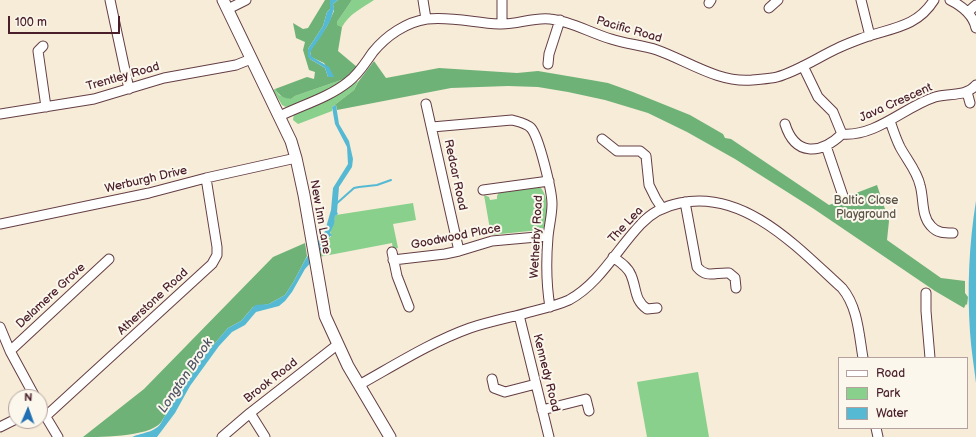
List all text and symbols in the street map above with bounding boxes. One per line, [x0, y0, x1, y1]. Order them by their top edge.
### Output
scale bar [10, 8, 122, 34]
street label: Pacific Road [595, 14, 663, 46]
text: 100 m [15, 15, 47, 30]
street label: Trentley Road [85, 60, 161, 94]
street label: Java Crescent [857, 81, 935, 125]
street label: Redcar Road [440, 138, 470, 212]
street label: Werburgh Drive [103, 164, 189, 196]
street label: New Inn Lane [306, 179, 334, 255]
park label: Baltic Close Playground [834, 194, 898, 222]
street label: Wetherby Road [528, 195, 546, 279]
street label: The Lea [606, 204, 646, 246]
street label: Goodwood Place [410, 221, 502, 253]
street label: Delamere Grove [13, 260, 89, 332]
street label: Atherstone Road [115, 266, 191, 338]
street label: Kennedy Road [529, 332, 563, 414]
water label: Longton Brook [155, 336, 217, 416]
street label: Brook Road [241, 356, 301, 406]
legend [838, 357, 968, 429]
text: Road [876, 366, 905, 381]
text: Park [876, 386, 900, 401]
north arrow [8, 389, 48, 429]
text: N [24, 391, 33, 404]
text: Water [876, 406, 908, 421]

